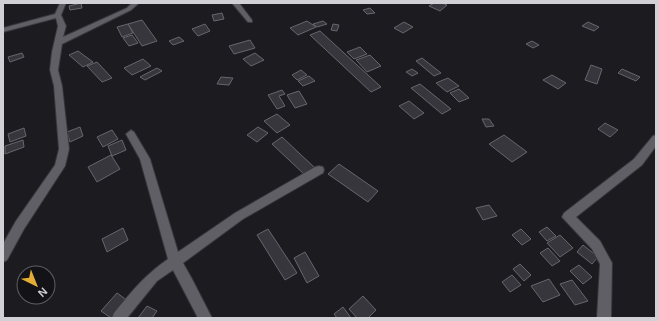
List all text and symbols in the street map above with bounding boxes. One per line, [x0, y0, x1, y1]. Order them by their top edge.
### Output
north arrow [16, 265, 56, 305]
text: N [36, 285, 50, 299]

